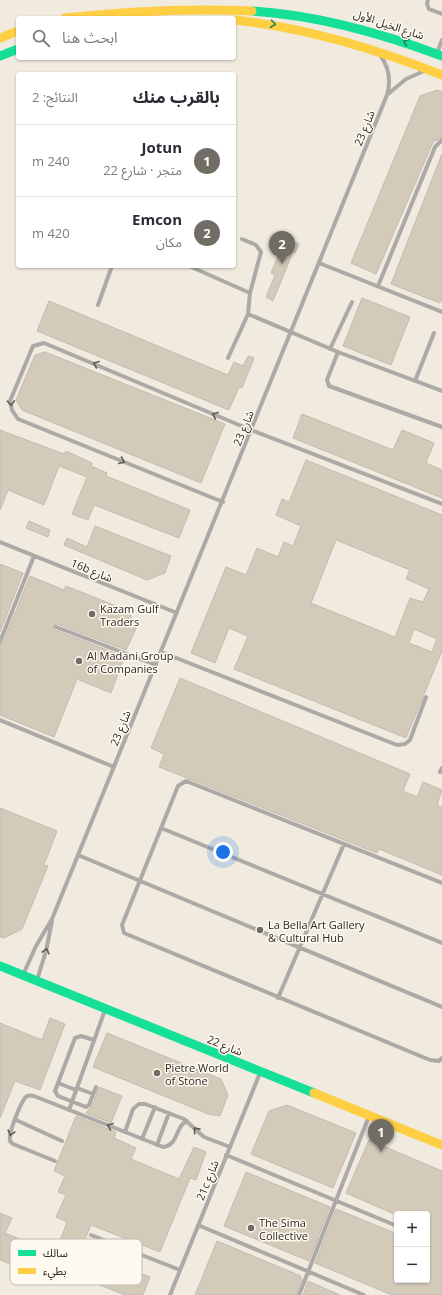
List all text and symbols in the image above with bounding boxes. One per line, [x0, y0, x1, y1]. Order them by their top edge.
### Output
street label: شارع الخيل الأول [351, 6, 427, 44]
search box [16, 16, 236, 60]
one-way arrow [270, 19, 276, 28]
icon: search [30, 27, 52, 49]
text: ابحث هنا [62, 27, 118, 47]
one-way arrow [402, 38, 409, 46]
text: بالقرب منك [133, 85, 220, 108]
text: النتائج: 2 [32, 88, 78, 106]
street label: شارع 23 [350, 108, 379, 148]
text: Jotun [142, 137, 182, 157]
text: 240 m [32, 152, 70, 170]
text: 1 [203, 152, 211, 170]
text: متجر · شارع 22 [103, 161, 182, 179]
text: Emcon [132, 209, 182, 229]
text: 420 m [32, 224, 70, 242]
text: 2 [203, 224, 211, 242]
pin: 2 [269, 231, 295, 264]
text: مكان [156, 233, 182, 251]
one-way arrow [92, 361, 99, 369]
one-way arrow [7, 400, 16, 406]
street label: شارع 23 [229, 408, 258, 448]
one-way arrow [212, 412, 220, 420]
one-way arrow [118, 456, 125, 464]
street label: 16b شارع [69, 555, 115, 586]
place label: Kazam Gulf Traders [100, 601, 160, 629]
marker: Kazam Gulf Traders [87, 609, 97, 619]
place label: Al Madani Group of Companies [87, 648, 174, 676]
marker: Al Madani Group of Companies [74, 656, 84, 666]
street label: شارع 23 [106, 708, 135, 748]
your location [213, 842, 233, 862]
place label: La Bella Art Gallery & Cultural Hub [268, 917, 365, 945]
marker: La Bella Art Gallery & Cultural Hub [255, 925, 265, 935]
one-way arrow [41, 947, 50, 954]
street label: شارع 22 [205, 1031, 245, 1060]
place label: Pietre World of Stone [165, 1060, 229, 1088]
marker: Pietre World of Stone [152, 1068, 162, 1078]
pin: 1 [368, 1119, 394, 1152]
one-way arrow [107, 1123, 114, 1131]
one-way arrow [193, 1127, 200, 1134]
one-way arrow [7, 1129, 16, 1136]
street label: 21c شارع [192, 1157, 223, 1203]
map controls [394, 1211, 430, 1283]
button: + [394, 1211, 430, 1247]
place label: The Sima Collective [259, 1215, 308, 1243]
marker: The Sima Collective [246, 1223, 256, 1233]
legend [10, 1239, 142, 1285]
text: سالك [43, 1245, 68, 1260]
button: − [394, 1247, 430, 1283]
text: بطيء [43, 1263, 66, 1281]

